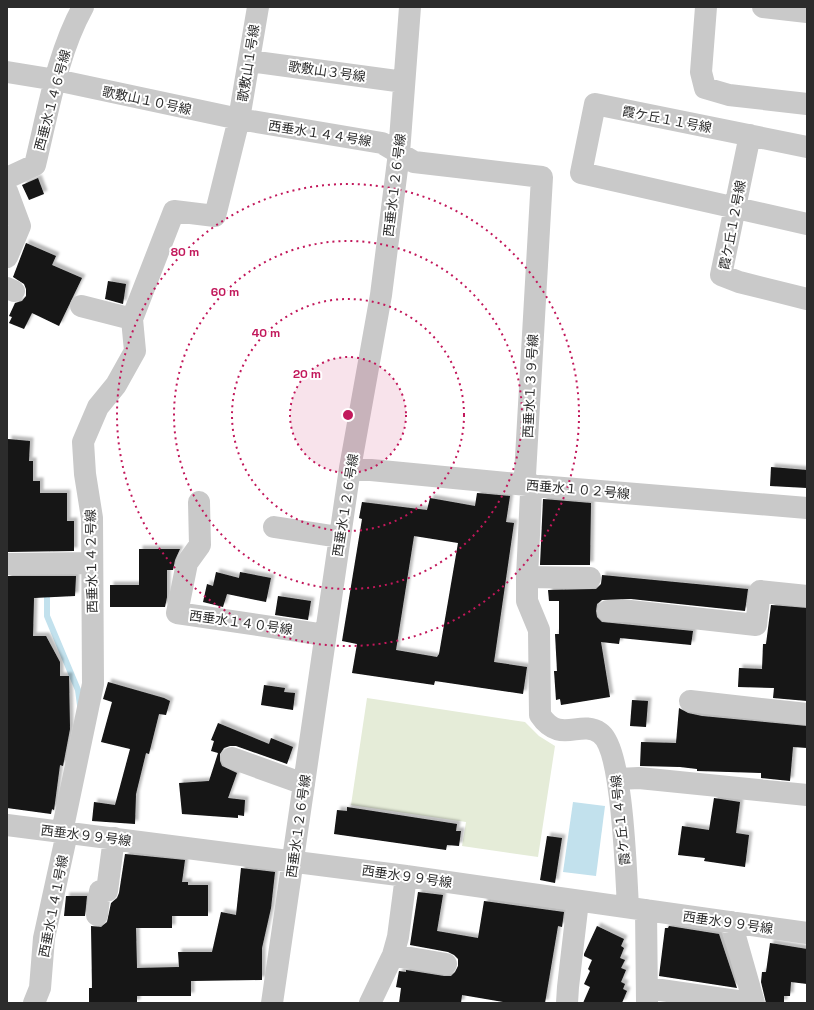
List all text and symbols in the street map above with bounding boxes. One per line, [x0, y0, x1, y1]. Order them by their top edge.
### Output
street label: 歌敷山１号線 [234, 23, 263, 103]
street label: 西垂水１４６号線 [31, 48, 74, 153]
street label: 歌敷山３号線 [287, 58, 367, 85]
street label: 歌敷山１０号線 [101, 83, 193, 118]
street label: 霞ケ丘１１号線 [621, 102, 713, 137]
street label: 西垂水１４４号線 [267, 117, 373, 150]
street label: 西垂水１２６号線 [380, 132, 409, 238]
street label: 霞ケ丘１２号線 [715, 179, 750, 271]
text: 80 m [171, 244, 199, 260]
text: 60 m [211, 284, 239, 300]
text: 40 m [252, 325, 280, 341]
street label: 西垂水１３９号線 [519, 334, 542, 438]
text: 20 m [293, 366, 321, 382]
centre of rings [341, 408, 355, 422]
street label: 西垂水１２６号線 [329, 452, 362, 558]
street label: 西垂水１０２号線 [525, 476, 631, 502]
street label: 西垂水１４２号線 [82, 509, 101, 613]
street label: 西垂水１４０号線 [188, 607, 294, 638]
street label: 西垂水１２６号線 [283, 773, 314, 879]
street label: 霞ケ丘１４号線 [607, 774, 634, 866]
street label: 西垂水９９号線 [40, 822, 132, 849]
street label: 西垂水１４１号線 [35, 853, 72, 959]
street label: 西垂水９９号線 [361, 862, 453, 891]
street label: 西垂水９９号線 [682, 908, 774, 937]

